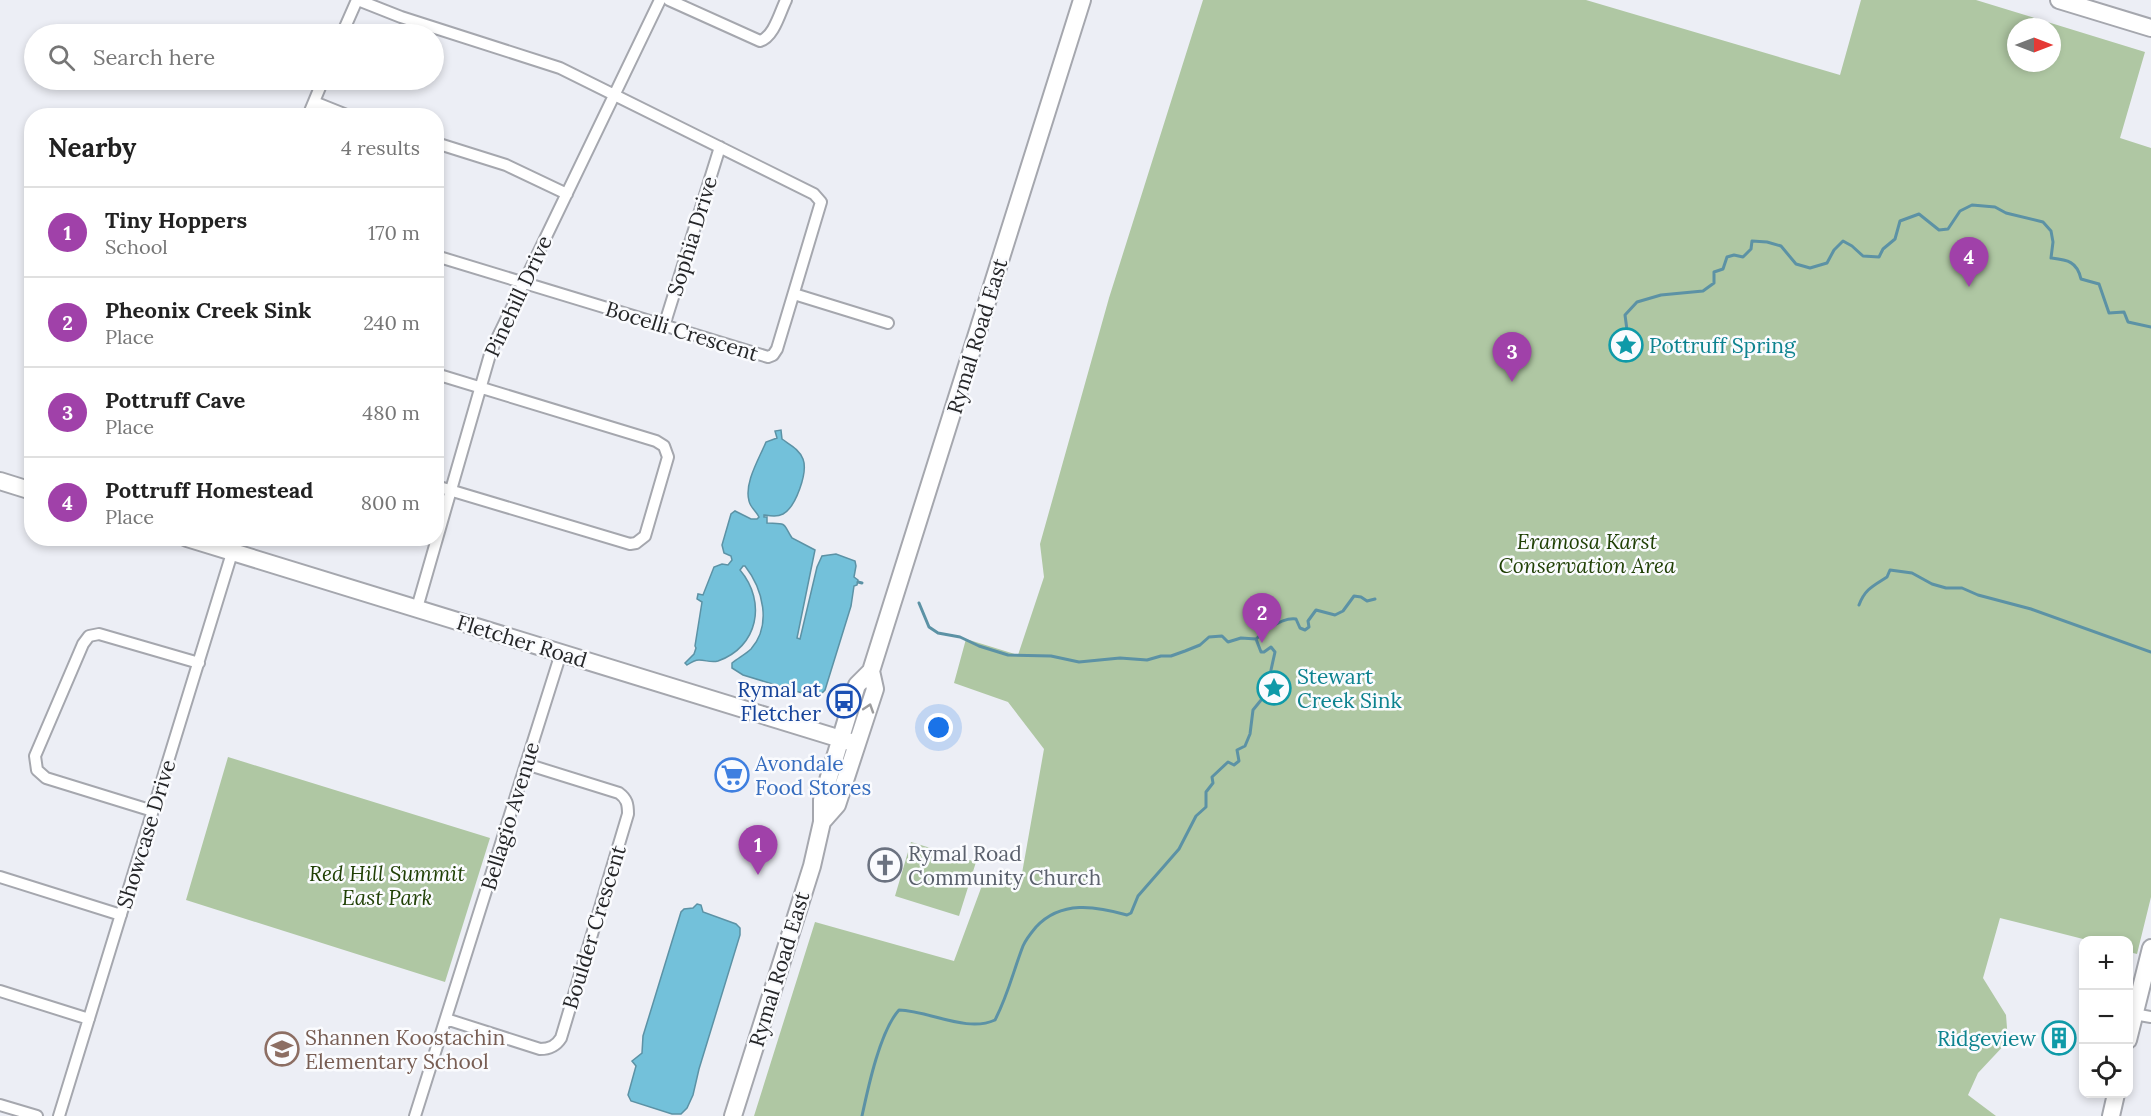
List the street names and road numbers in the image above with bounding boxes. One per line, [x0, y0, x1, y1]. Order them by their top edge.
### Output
street label: Sophia Drive [661, 173, 723, 299]
street label: Pinehill Drive [478, 231, 558, 361]
street label: Rymal Road East [941, 254, 1014, 417]
street label: Bocelli Crescent [602, 295, 763, 367]
street label: Fletcher Road [453, 608, 591, 674]
street label: Bellagio Avenue [475, 739, 545, 893]
street label: Showcase Drive [111, 756, 181, 912]
street label: Boulder Crescent [556, 841, 632, 1012]
street label: Rymal Road East [743, 887, 816, 1050]

